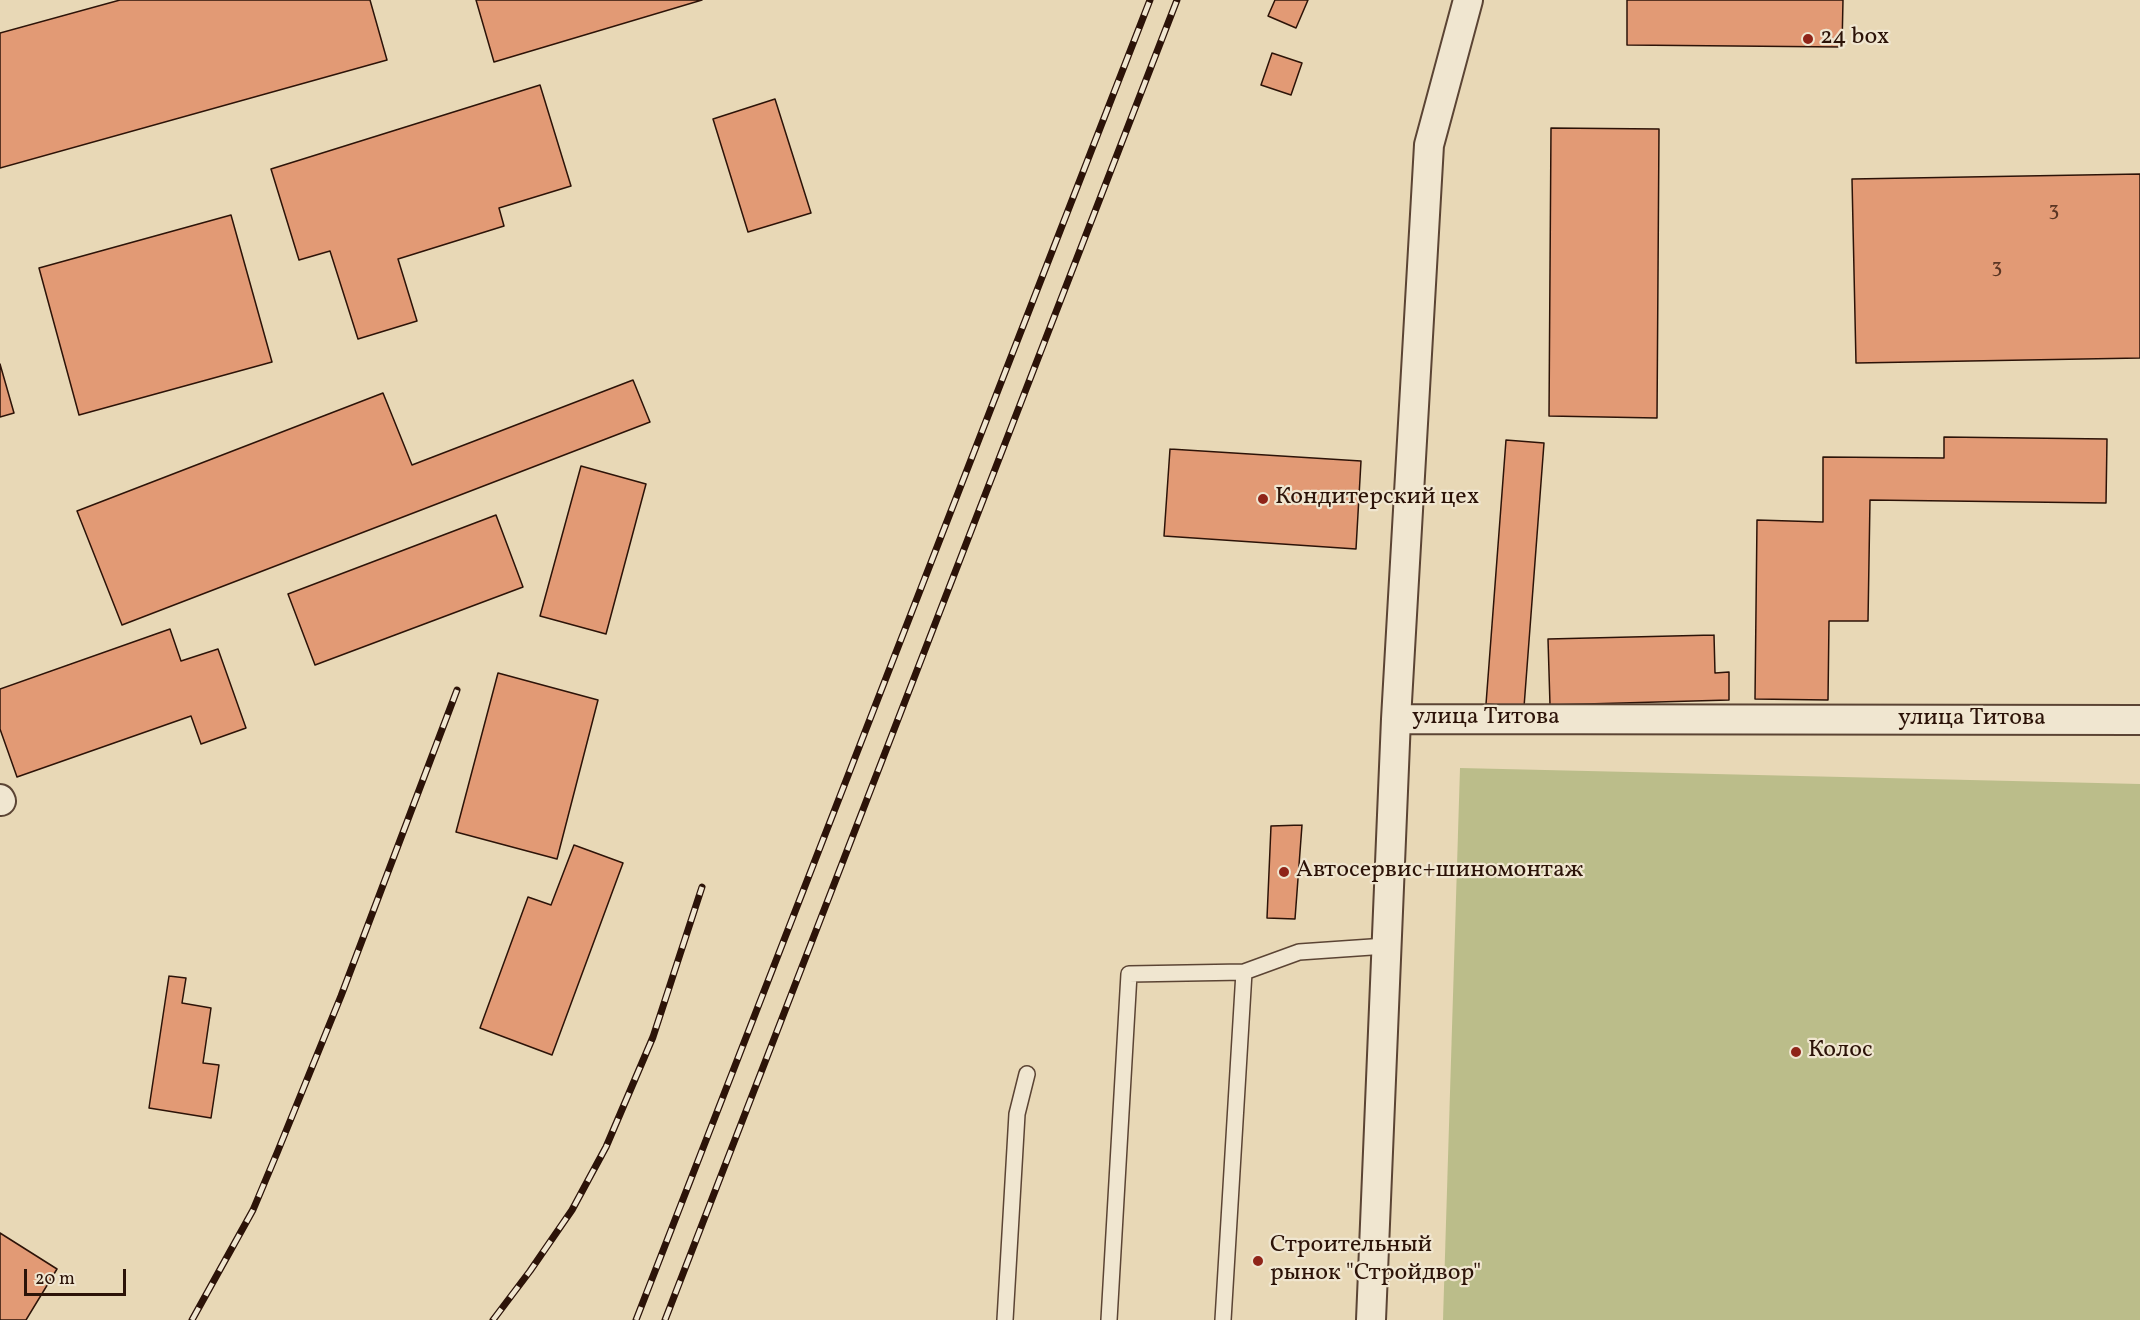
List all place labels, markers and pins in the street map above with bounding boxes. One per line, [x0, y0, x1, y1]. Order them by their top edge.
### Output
place label: 24 box [1820, 25, 1889, 53]
marker: 24 box [1801, 32, 1815, 46]
place label: Кондитерский цех [1275, 485, 1479, 513]
marker: Кондитерский цех [1256, 492, 1270, 506]
place label: Автосервис+шиномонтаж [1296, 858, 1584, 886]
marker: Автосервис+шиномонтаж [1277, 865, 1291, 879]
place label: Колос [1808, 1038, 1873, 1066]
marker: Колос [1789, 1045, 1803, 1059]
place label: Строительный рынок "Стройдвор" [1270, 1233, 1481, 1289]
marker: Строительный рынок "Стройдвор" [1251, 1254, 1265, 1268]

